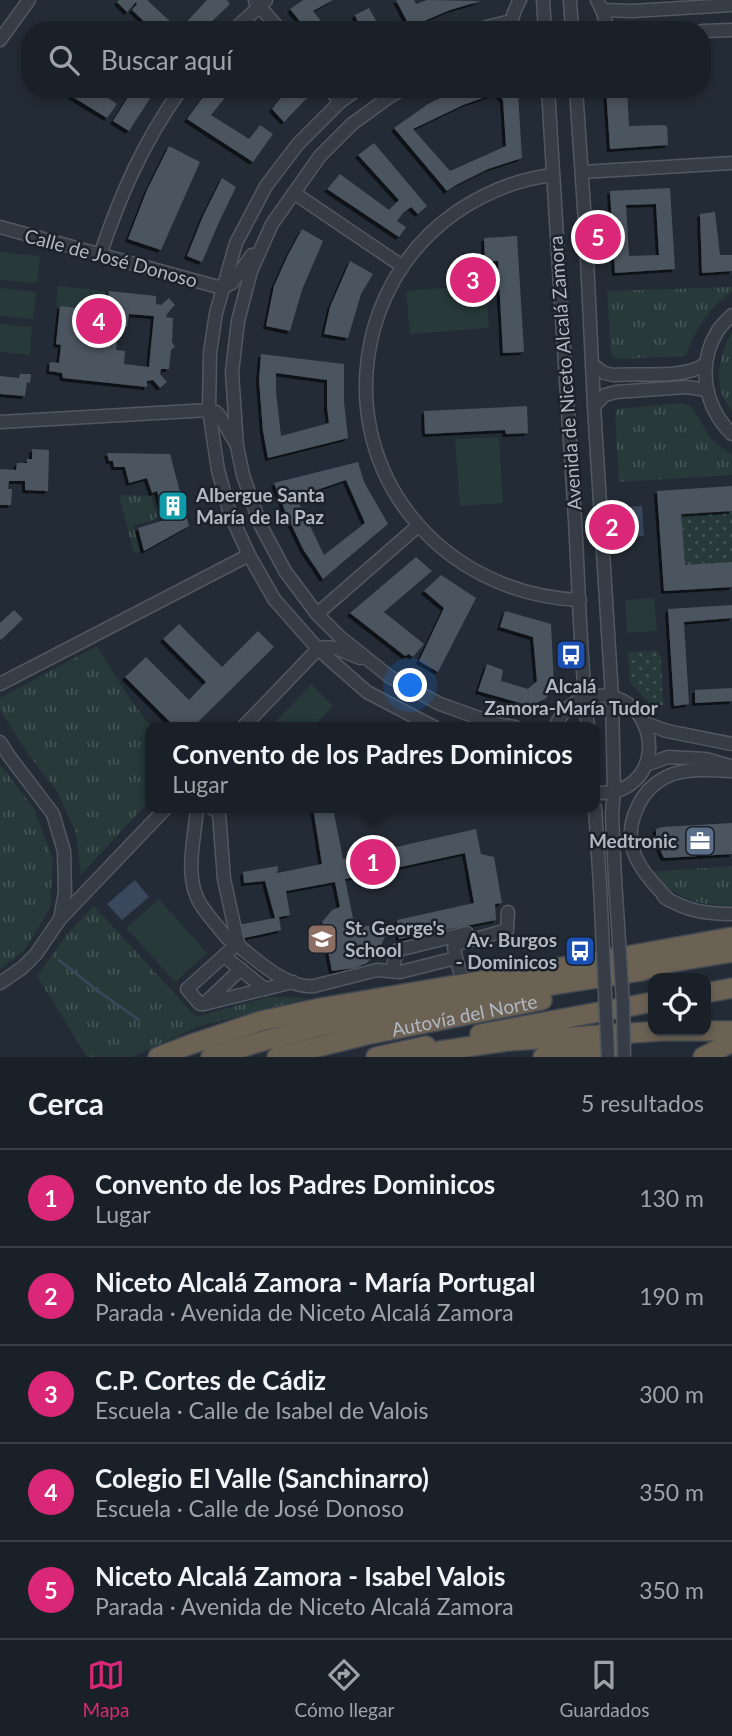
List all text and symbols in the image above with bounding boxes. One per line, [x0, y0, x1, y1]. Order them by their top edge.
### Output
search box [21, 21, 711, 98]
icon: search [45, 41, 83, 79]
text: Buscar aquí [101, 44, 232, 76]
pin: 5 [575, 211, 621, 263]
street label: Calle de José Donoso [22, 223, 200, 292]
street label: Avenida de Niceto Alcalá Zamora [543, 235, 586, 511]
pin: 3 [450, 254, 496, 306]
pin: 4 [76, 295, 122, 347]
place label: Albergue Santa María de la Paz [195, 483, 325, 528]
building icon: Albergue Santa María de la Paz [156, 489, 190, 523]
pin: 2 [589, 501, 635, 553]
bus stop icon: Alcalá Zamora-María Tudor [554, 638, 588, 672]
your location [393, 668, 427, 702]
place label: Alcalá Zamora-María Tudor [484, 674, 659, 719]
popup [145, 722, 600, 813]
text: Convento de los Padres Dominicos [172, 738, 573, 770]
text: Lugar [172, 770, 228, 798]
office icon: Medtronic [683, 824, 717, 858]
place label: Medtronic [589, 829, 677, 852]
pin: 1 [350, 836, 396, 888]
place label: St. George's School [345, 916, 445, 961]
school or university icon: St. George's School [305, 922, 339, 956]
place label: Av. Burgos - Dominicos [456, 928, 557, 973]
bus stop icon: Av. Burgos - Dominicos [563, 934, 597, 968]
map controls [648, 973, 711, 1036]
button: locate [648, 973, 711, 1036]
street label: Autovía del Norte [389, 989, 539, 1041]
text: Cerca [28, 1085, 104, 1121]
text: 5 resultados [581, 1089, 704, 1117]
text: Convento de los Padres Dominicos [95, 1168, 495, 1200]
text: 1 [44, 1184, 58, 1212]
text: 130 m [639, 1184, 704, 1212]
text: Lugar [95, 1200, 151, 1228]
text: Niceto Alcalá Zamora - María Portugal [95, 1266, 535, 1298]
text: 2 [44, 1282, 58, 1310]
text: 190 m [639, 1282, 704, 1310]
text: Parada · Avenida de Niceto Alcalá Zamora [95, 1298, 514, 1326]
text: C.P. Cortes de Cádiz [95, 1364, 326, 1396]
text: 3 [44, 1380, 58, 1408]
text: 300 m [639, 1380, 704, 1408]
text: Escuela · Calle de Isabel de Valois [95, 1396, 428, 1424]
text: Colegio El Valle (Sanchinarro) [95, 1462, 429, 1494]
text: 4 [44, 1478, 58, 1506]
text: 350 m [639, 1478, 704, 1506]
text: Escuela · Calle de José Donoso [95, 1494, 404, 1522]
text: Niceto Alcalá Zamora - Isabel Valois [95, 1560, 505, 1592]
text: 5 [44, 1576, 58, 1604]
text: 350 m [639, 1576, 704, 1604]
text: Parada · Avenida de Niceto Alcalá Zamora [95, 1592, 514, 1620]
tab: Mapa [83, 1656, 129, 1721]
tab: Cómo llegar [295, 1656, 394, 1721]
tab: Guardados [559, 1656, 649, 1721]

